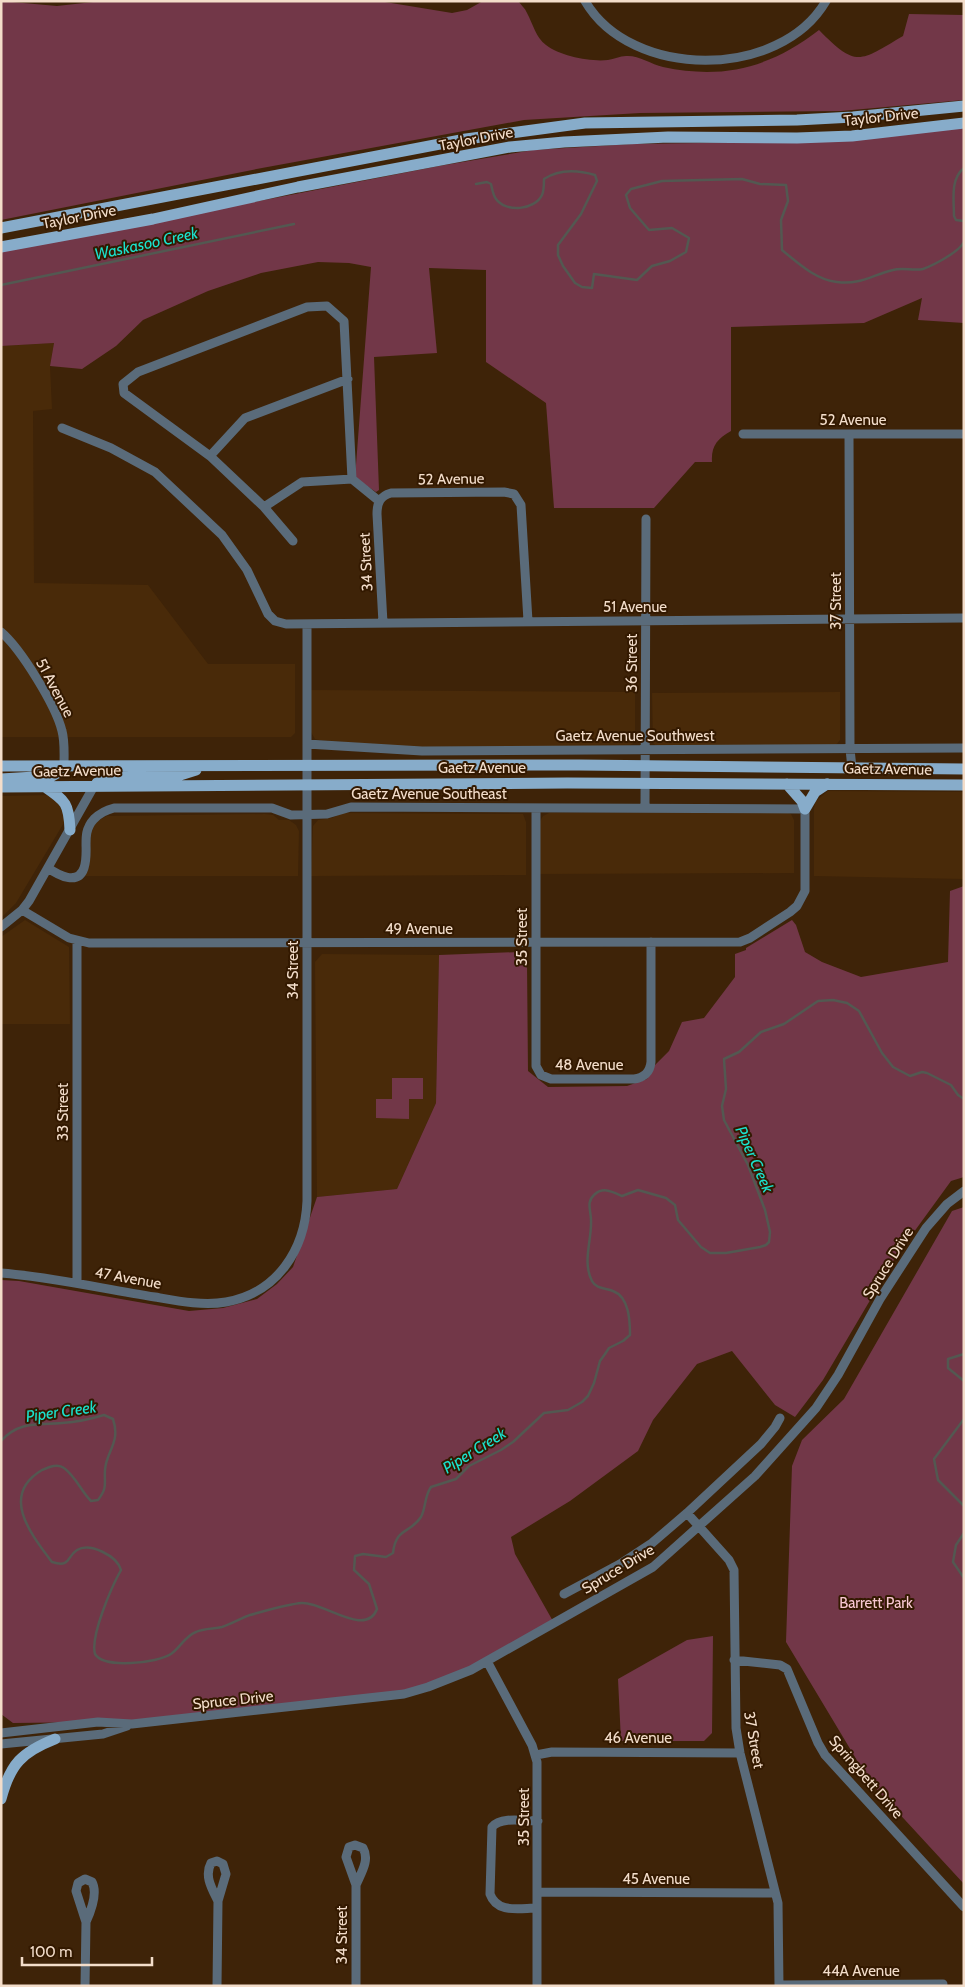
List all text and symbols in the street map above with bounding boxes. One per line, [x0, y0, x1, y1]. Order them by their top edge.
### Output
street label: Taylor Drive [843, 104, 920, 130]
street label: Taylor Drive [437, 123, 515, 155]
street label: Taylor Drive [40, 201, 118, 233]
water label: Waskasoo Creek [93, 223, 201, 264]
street label: 52 Avenue [820, 411, 887, 429]
street label: 52 Avenue [417, 469, 485, 489]
street label: 34 Street [355, 532, 377, 592]
street label: 37 Street [827, 572, 845, 630]
street label: 51 Avenue [603, 598, 667, 616]
street label: 36 Street [623, 634, 641, 692]
street label: 51 Avenue [32, 656, 78, 721]
street label: Gaetz Avenue Southwest [555, 727, 715, 745]
street label: Gaetz Avenue [438, 759, 526, 777]
street label: Gaetz Avenue [844, 759, 932, 779]
street label: Gaetz Avenue [33, 761, 121, 781]
street label: Gaetz Avenue Southeast [351, 785, 507, 803]
street label: 35 Street [513, 908, 531, 966]
street label: 49 Avenue [385, 920, 453, 938]
street label: 34 Street [284, 941, 302, 999]
street label: 48 Avenue [555, 1056, 624, 1074]
street label: 33 Street [54, 1083, 72, 1141]
water label: Piper Creek [731, 1123, 778, 1197]
street label: Spruce Drive [859, 1224, 917, 1302]
street label: 47 Avenue [93, 1263, 163, 1293]
water label: Piper Creek [25, 1397, 99, 1426]
water label: Piper Creek [439, 1423, 510, 1477]
street label: Spruce Drive [579, 1540, 658, 1598]
park label: Barrett Park [839, 1594, 913, 1612]
street label: Spruce Drive [192, 1687, 275, 1713]
street label: 37 Street [740, 1710, 768, 1770]
street label: 46 Avenue [604, 1729, 672, 1747]
street label: Springbett Drive [825, 1732, 907, 1822]
street label: 35 Street [515, 1788, 533, 1846]
street label: 45 Avenue [622, 1870, 690, 1888]
street label: 34 Street [333, 1906, 351, 1964]
scale bar [22, 1934, 152, 1966]
text: 100 m [30, 1943, 72, 1961]
street label: 44A Avenue [822, 1962, 900, 1980]

